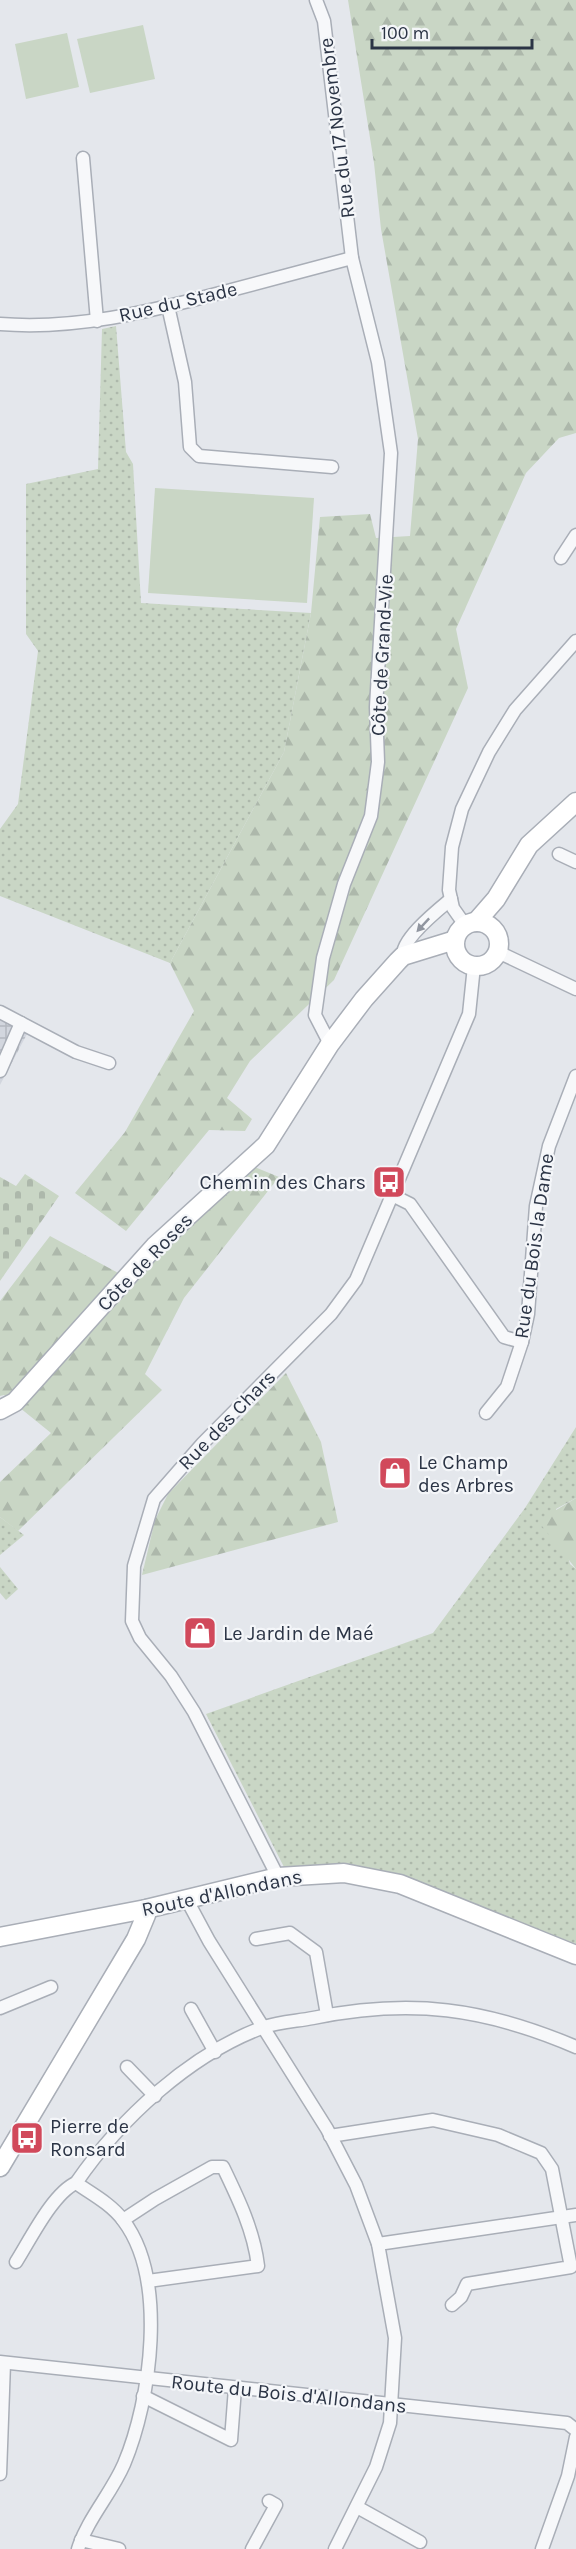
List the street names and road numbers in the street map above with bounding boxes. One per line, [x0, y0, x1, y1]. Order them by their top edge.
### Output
street label: Rue du 17 Novembre [315, 36, 359, 220]
street label: Rue du Stade [117, 277, 239, 327]
street label: Côte de Grand-Vie [366, 573, 398, 737]
street label: Rue du Bois la Dame [510, 1152, 558, 1340]
street label: Côte de Roses [93, 1208, 197, 1316]
street label: Rue des Chars [174, 1365, 280, 1475]
street label: Route d'Allondans [140, 1865, 304, 1921]
street label: Route du Bois d'Allondans [170, 2370, 408, 2418]

